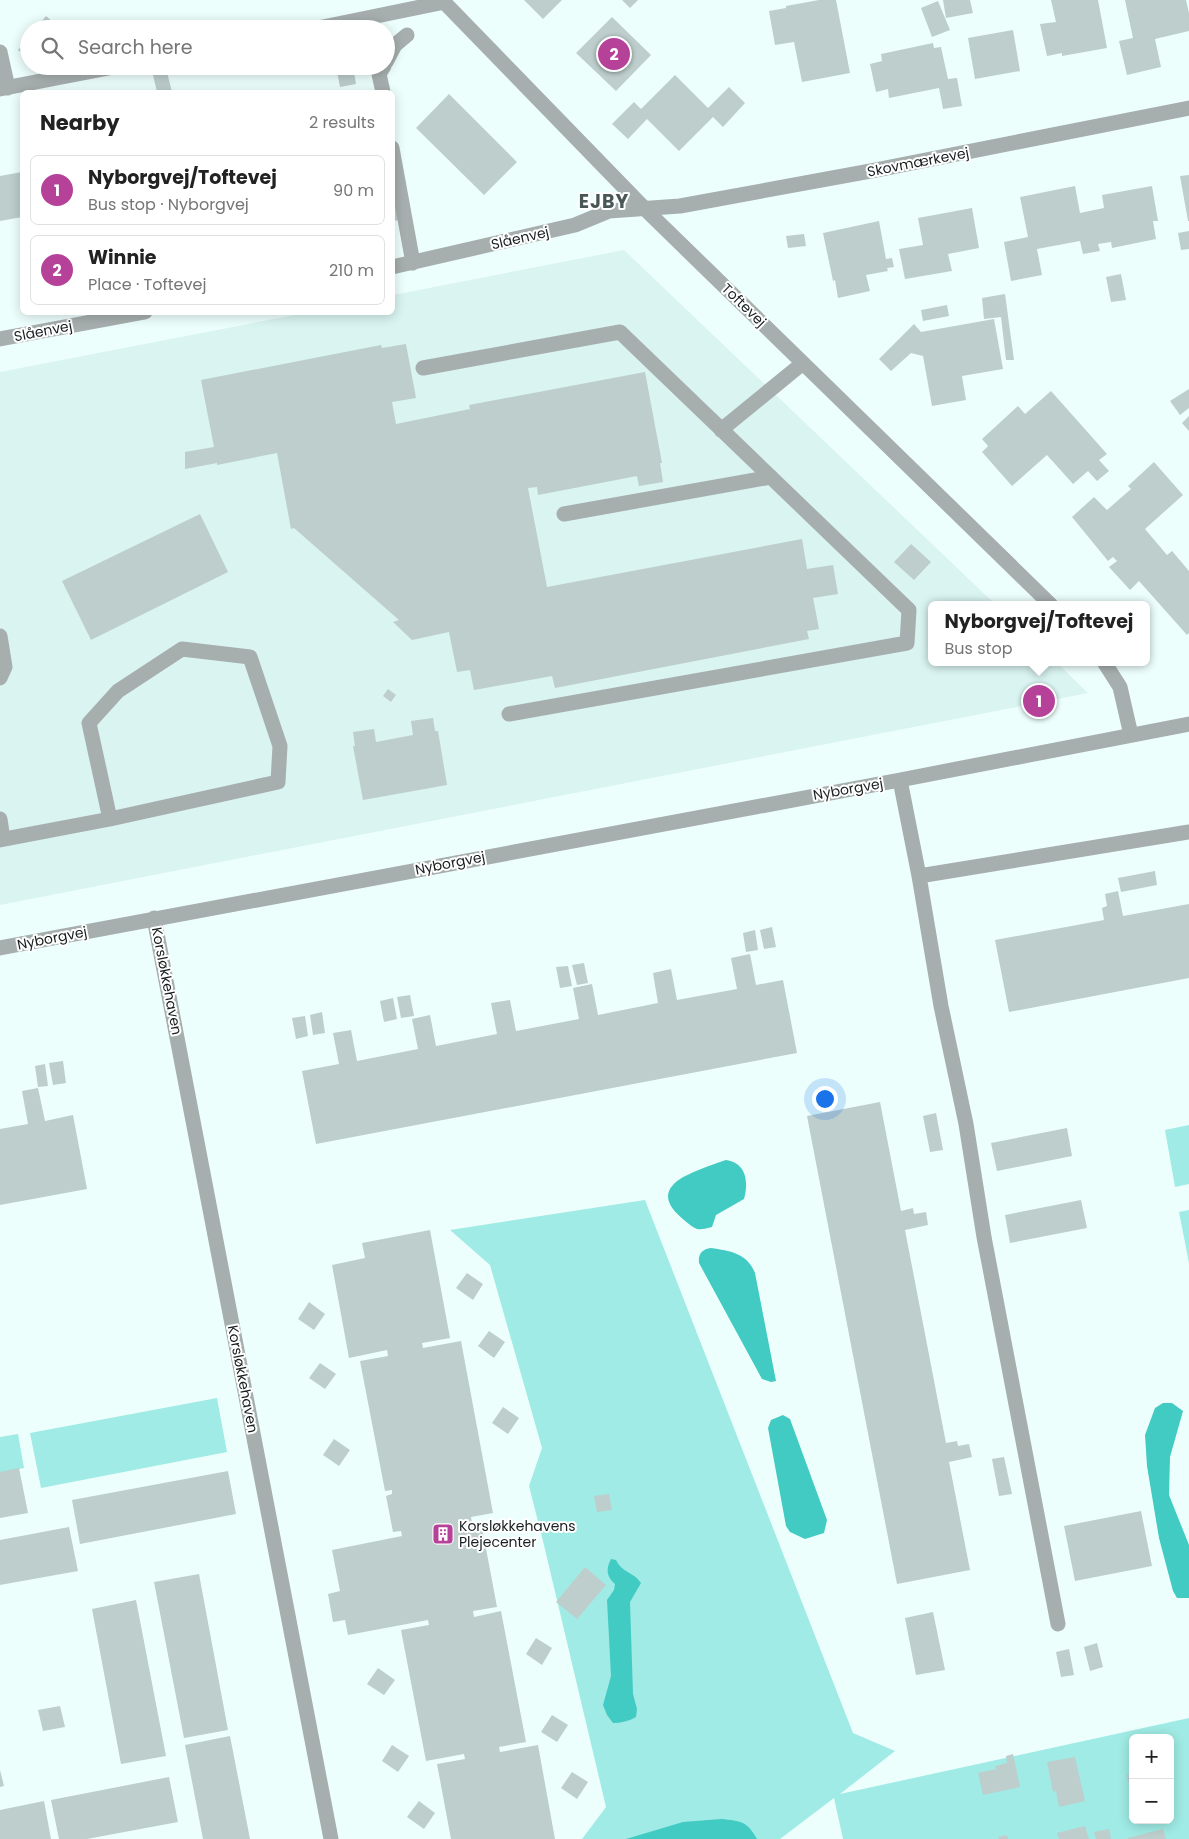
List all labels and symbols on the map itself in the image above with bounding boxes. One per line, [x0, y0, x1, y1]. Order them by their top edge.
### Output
pin: 2 [598, 35, 630, 73]
street label: Skovmærkevej [865, 142, 971, 182]
district label: EJBY [579, 188, 629, 215]
street label: Slåenvej [489, 222, 551, 254]
street label: Toftevej [717, 279, 771, 331]
street label: Slåenvej [12, 316, 74, 346]
pin: 1 [1023, 682, 1055, 720]
street label: Nyborgvej [811, 773, 885, 805]
street label: Nyborgvej [413, 846, 487, 880]
street label: Nyborgvej [15, 921, 89, 955]
street label: Korsløkkehaven [147, 925, 187, 1037]
your location [812, 1086, 838, 1112]
street label: Korsløkkehaven [223, 1323, 263, 1435]
place label: Korsløkkehavens Plejecenter [459, 1516, 576, 1552]
building icon: Korsløkkehavens Plejecenter [431, 1522, 455, 1546]

